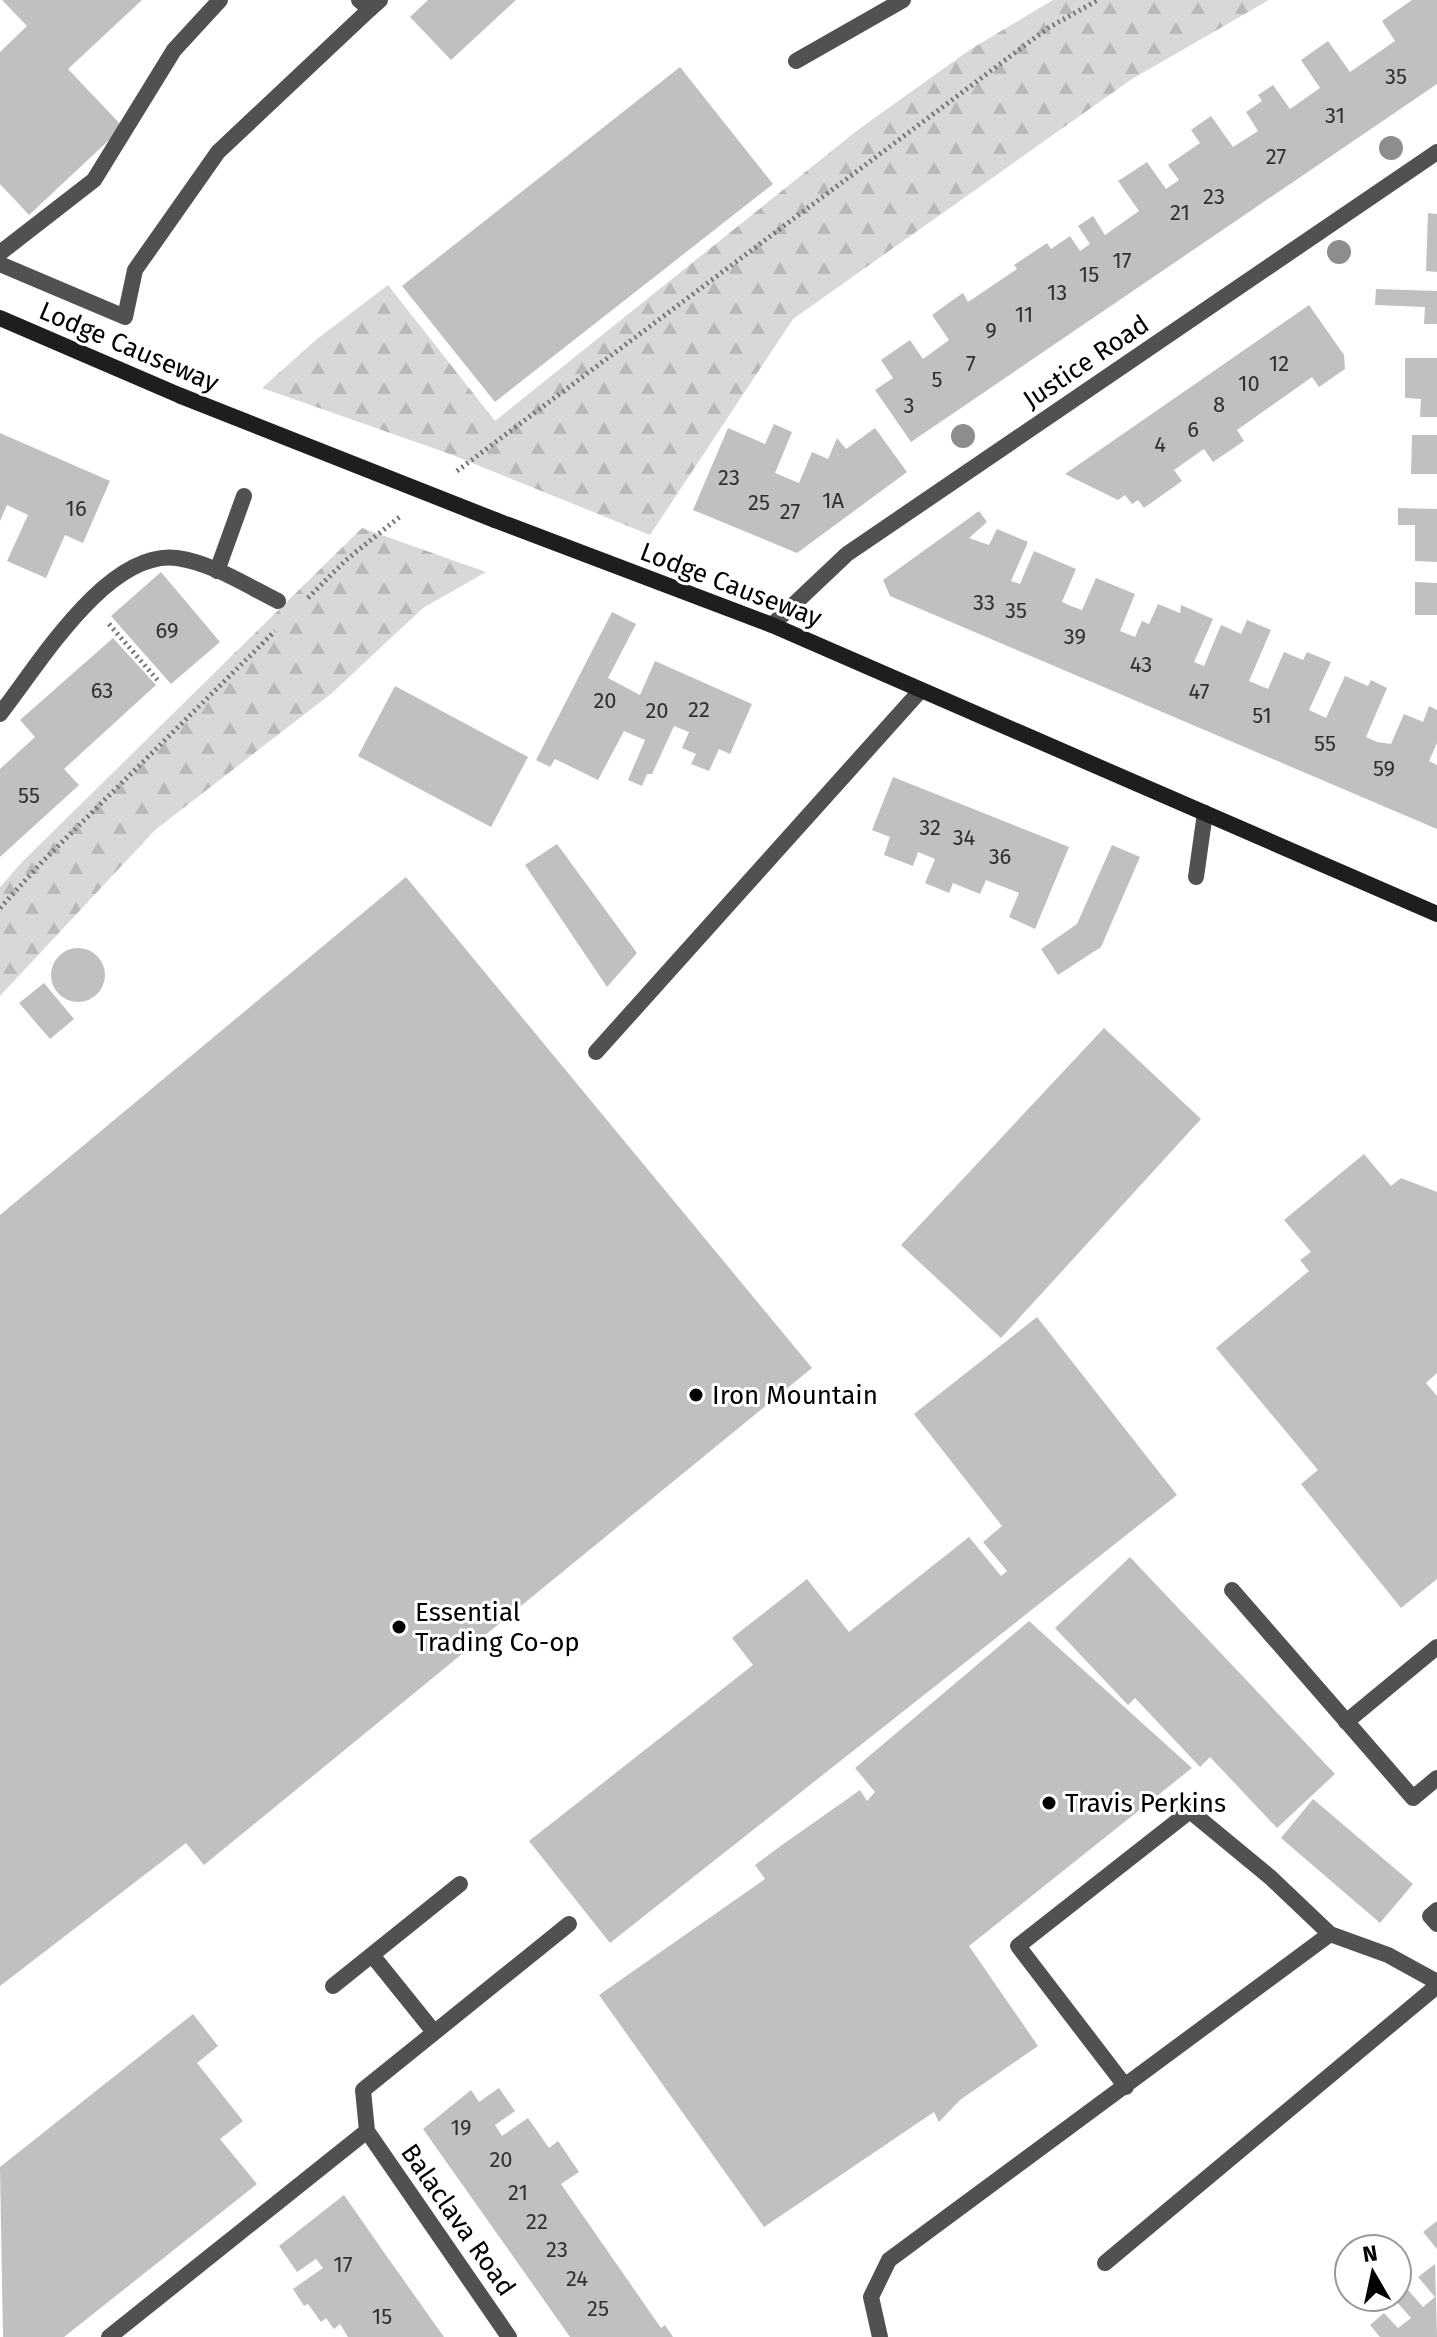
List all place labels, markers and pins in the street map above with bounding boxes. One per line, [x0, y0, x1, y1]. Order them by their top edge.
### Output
place label: Iron Mountain [712, 1380, 878, 1411]
marker: Iron Mountain [687, 1386, 705, 1404]
place label: Essential Trading Co-op [415, 1597, 580, 1658]
marker: Essential Trading Co-op [390, 1618, 408, 1636]
place label: Travis Perkins [1065, 1788, 1226, 1819]
marker: Travis Perkins [1040, 1794, 1058, 1812]

